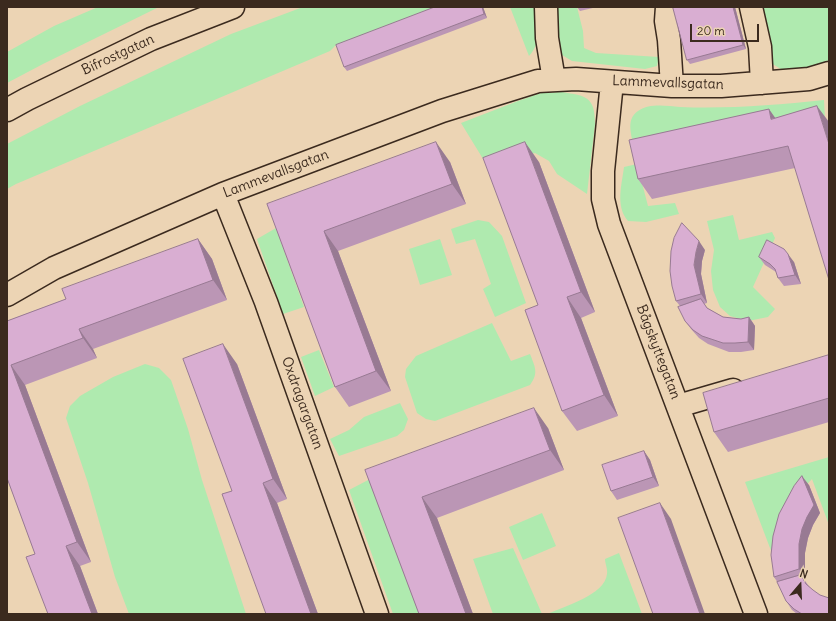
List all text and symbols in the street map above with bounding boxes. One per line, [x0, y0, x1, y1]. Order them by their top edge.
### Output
scale bar [692, 16, 761, 42]
text: 20 m [697, 23, 725, 38]
street label: Bifrostgatan [79, 31, 157, 79]
street label: Lammevallsgatan [612, 73, 724, 93]
street label: Lammevallsgatan [221, 146, 331, 202]
street label: Bågskyttegatan [632, 302, 684, 402]
street label: Oxdragargatan [277, 354, 327, 452]
north arrow [780, 565, 820, 605]
text: N [798, 566, 810, 582]

